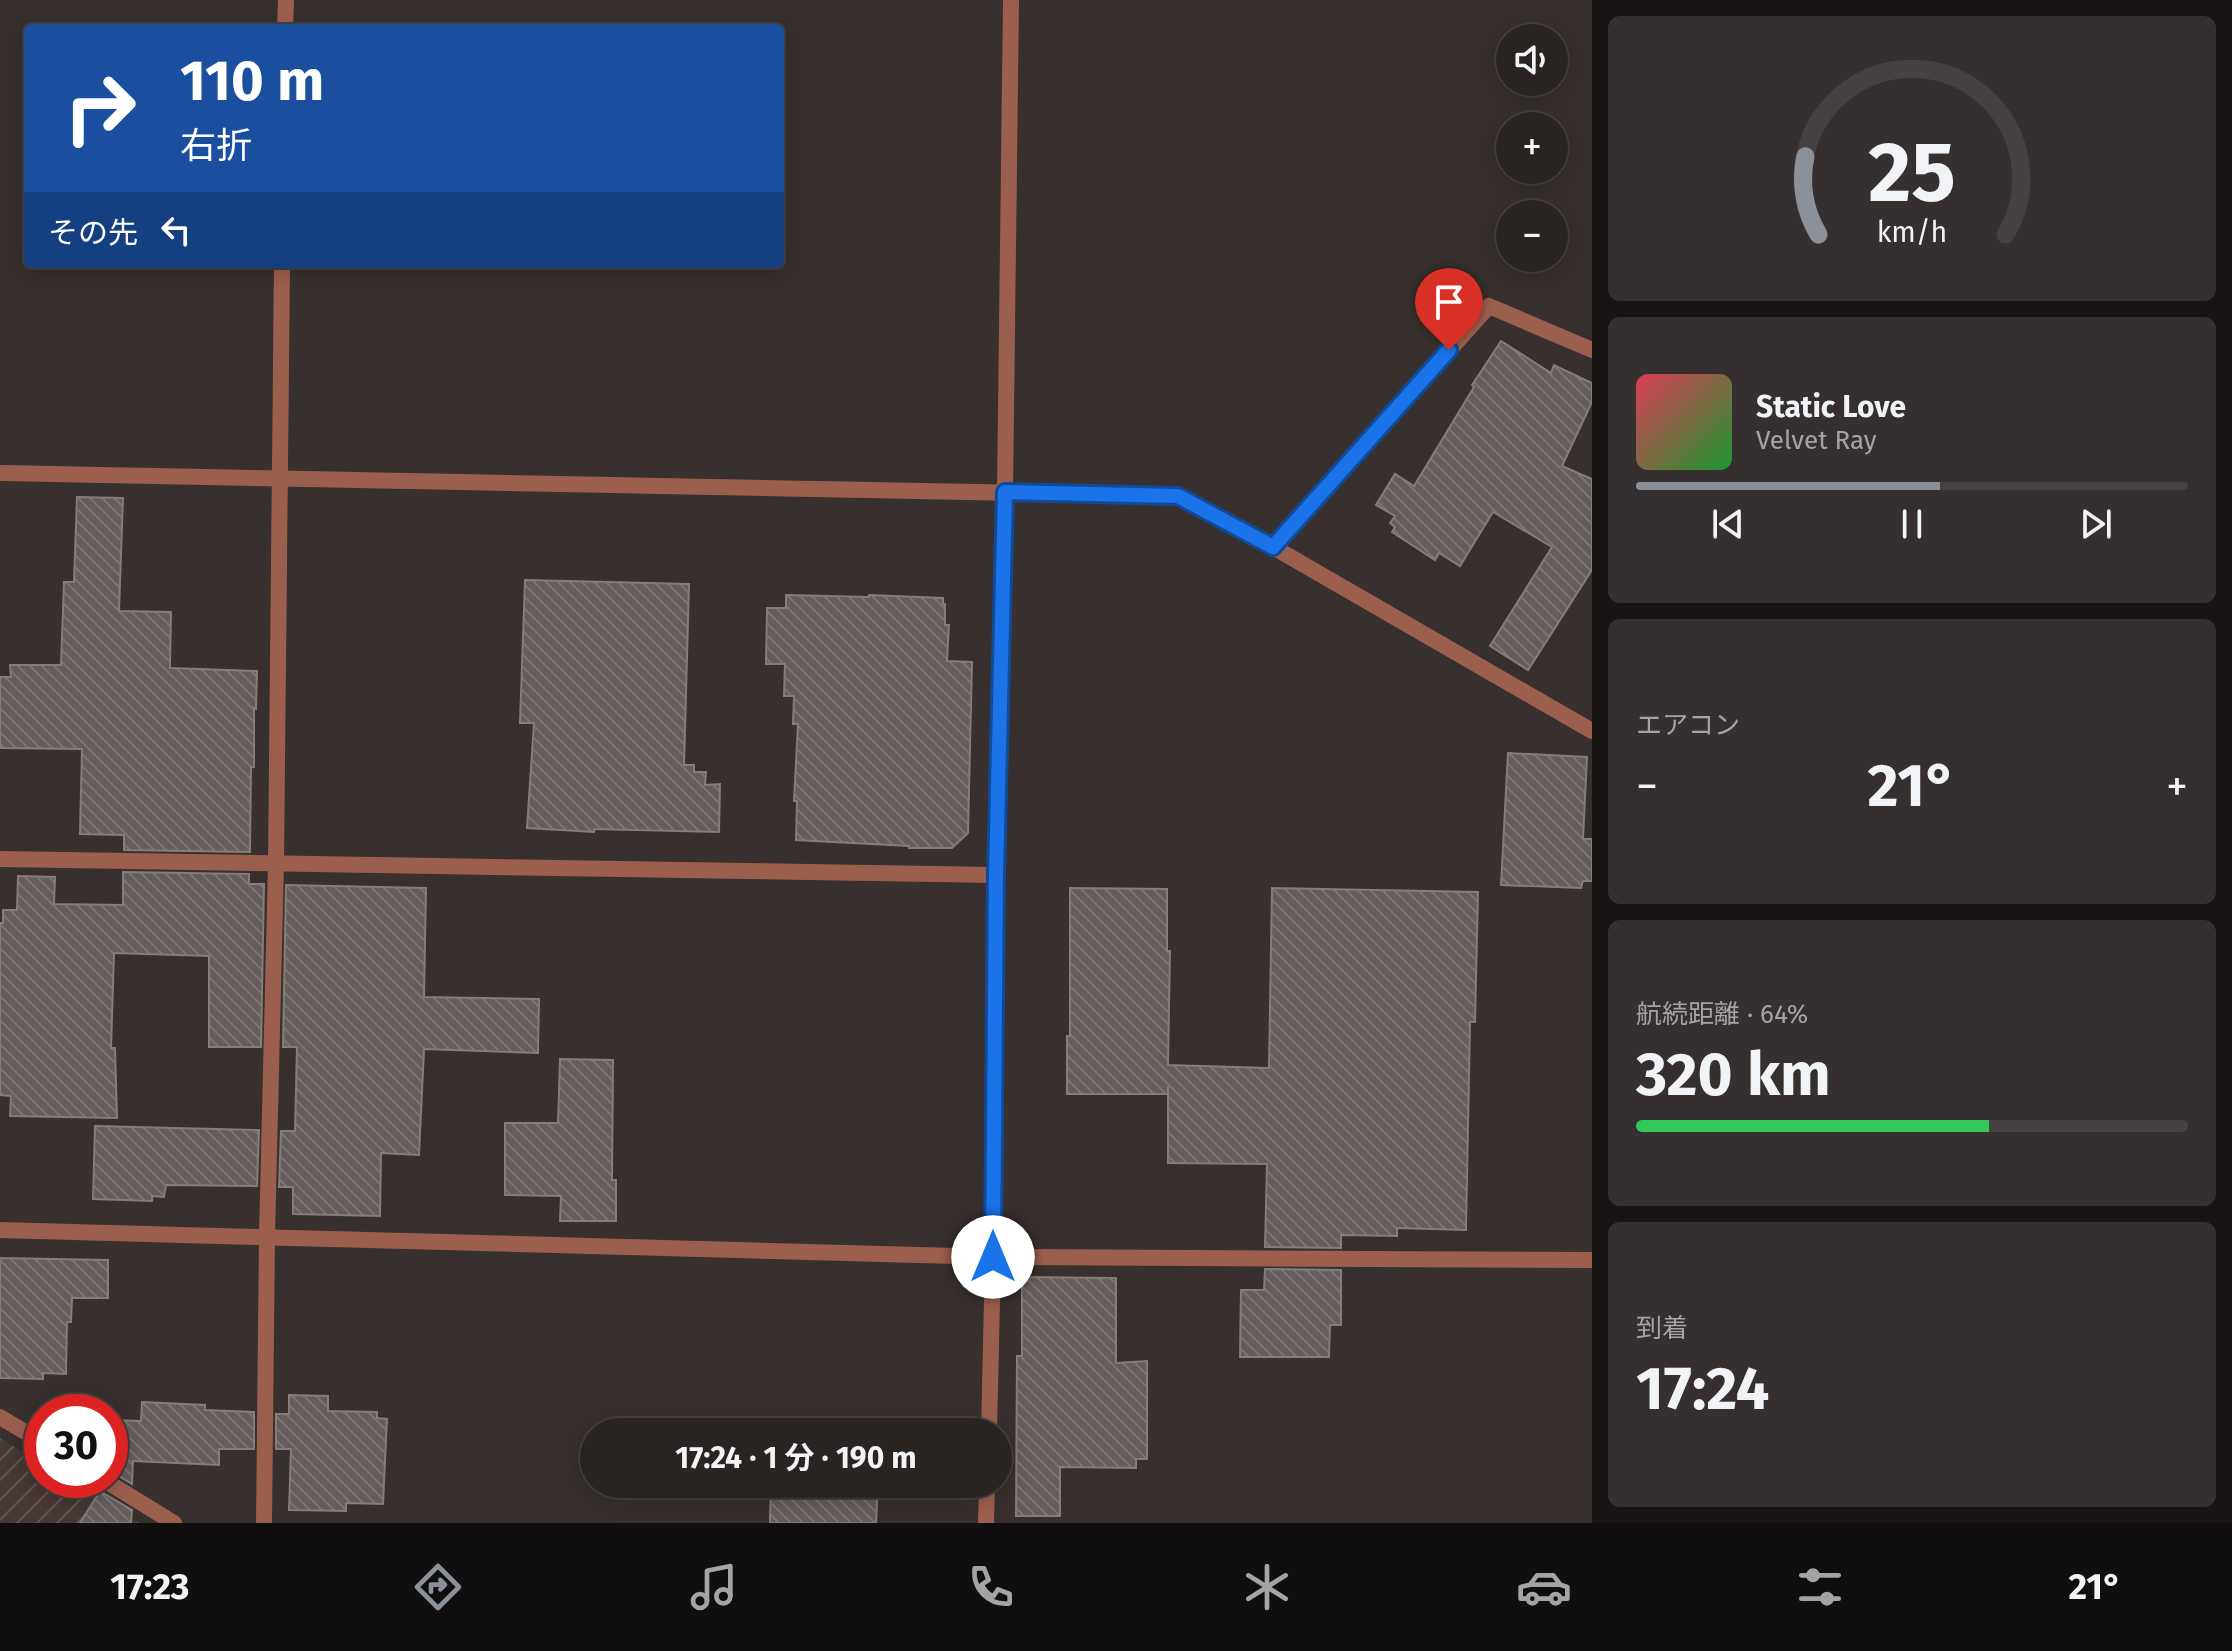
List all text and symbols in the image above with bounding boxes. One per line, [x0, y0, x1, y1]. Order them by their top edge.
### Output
map controls [1496, 24, 1568, 272]
button: sound [1496, 24, 1568, 96]
text: 110 m [180, 48, 324, 115]
icon: right [48, 56, 152, 160]
button: + [1496, 112, 1568, 184]
text: 25 [1868, 122, 1956, 222]
text: 右折 [180, 124, 252, 168]
button: − [1496, 200, 1568, 272]
icon: left [154, 208, 198, 252]
text: その先 [48, 215, 138, 251]
text: km/h [1877, 215, 1947, 250]
pin [1415, 268, 1483, 350]
icon: arrive [1427, 280, 1471, 324]
text: Static Love [1756, 389, 1906, 425]
text: Velvet Ray [1756, 425, 1876, 456]
icon: previous [1706, 502, 1750, 546]
icon: pause [1890, 502, 1934, 546]
icon: next [2074, 502, 2118, 546]
text: エアコン [1636, 710, 1740, 741]
text: 21° [1868, 750, 1956, 822]
text: − [1636, 760, 1658, 813]
text: + [2166, 760, 2188, 813]
text: 航続距離 · 64% [1636, 999, 1808, 1030]
text: 320 km [1636, 1039, 1831, 1111]
position arrow [951, 1215, 1035, 1299]
text: 到着 [1636, 1313, 1688, 1344]
text: 17:24 [1636, 1353, 1770, 1425]
speed limit sign: 30 [24, 1394, 128, 1498]
text: 17:24 · 1 分 · 190 m [675, 1440, 917, 1476]
icon: directions [410, 1559, 466, 1615]
icon: music [686, 1559, 742, 1615]
icon: phone [963, 1559, 1019, 1615]
icon: climate [1239, 1559, 1295, 1615]
icon: car [1516, 1559, 1572, 1615]
icon: filters [1792, 1559, 1848, 1615]
text: 17:23 [110, 1565, 190, 1609]
text: 21° [2068, 1565, 2122, 1609]

